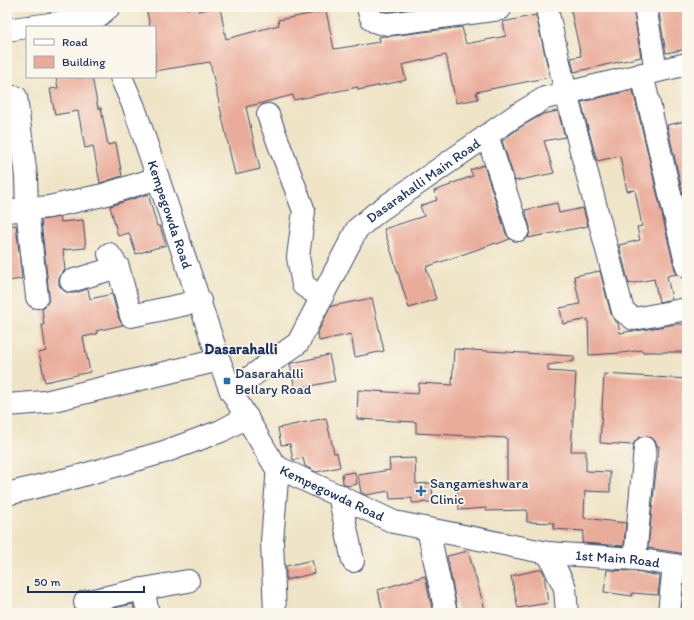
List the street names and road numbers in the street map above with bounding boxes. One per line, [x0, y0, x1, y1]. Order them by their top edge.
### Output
street label: Dasarahalli Main Road [363, 135, 484, 227]
street label: Kempegowda Road [144, 158, 196, 271]
street label: Kempegowda Road [277, 462, 387, 525]
street label: 1st Main Road [575, 547, 661, 572]

